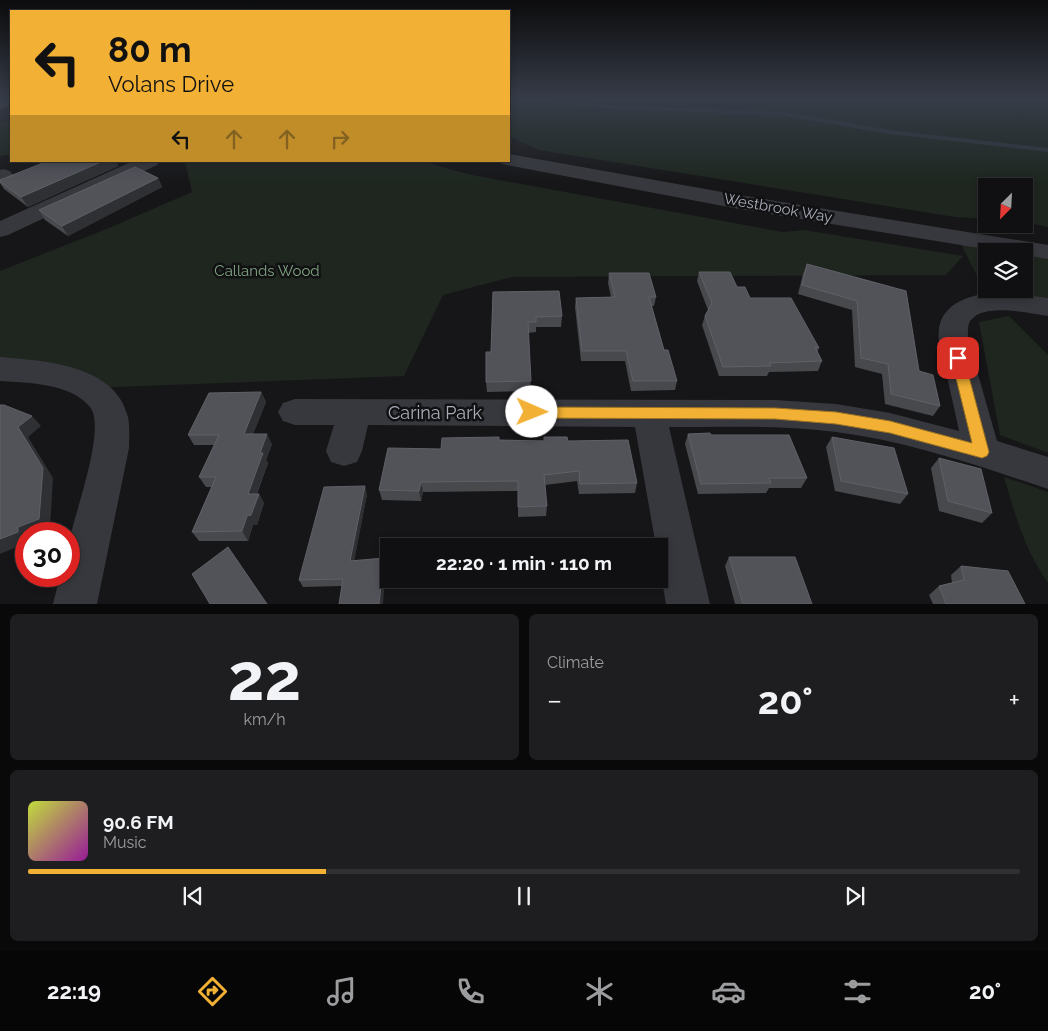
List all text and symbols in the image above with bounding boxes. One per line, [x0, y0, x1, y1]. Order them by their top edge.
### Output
text: 80 m [108, 29, 192, 70]
icon: left [25, 30, 90, 95]
text: Volans Drive [108, 71, 234, 97]
icon: left [167, 125, 195, 153]
icon: ahead [220, 125, 248, 153]
icon: ahead [273, 125, 301, 153]
icon: right [326, 125, 354, 153]
north arrow [978, 178, 1032, 232]
map controls [978, 178, 1033, 298]
street label: Westbrook Way [722, 190, 834, 226]
button: layers [978, 243, 1033, 298]
park label: Callands Wood [214, 262, 320, 280]
pin [937, 337, 979, 379]
icon: arrive [944, 344, 972, 372]
position arrow [505, 385, 557, 437]
street label: Carina Park [388, 402, 482, 423]
speed limit sign: 30 [15, 522, 80, 587]
text: 22:20 · 1 min · 110 m [436, 552, 612, 574]
text: 22 [228, 639, 301, 715]
text: Climate [547, 653, 604, 672]
text: 20° [758, 678, 813, 723]
text: − [547, 684, 562, 717]
text: + [1008, 684, 1020, 717]
text: km/h [243, 710, 286, 729]
text: 90.6 FM [103, 811, 174, 833]
text: Music [103, 833, 147, 852]
icon: previous [179, 882, 207, 910]
icon: pause [510, 882, 538, 910]
icon: next [841, 882, 869, 910]
icon: directions [195, 974, 230, 1009]
icon: music [324, 974, 359, 1009]
icon: phone [453, 974, 488, 1009]
icon: climate [582, 974, 617, 1009]
icon: car [711, 974, 746, 1009]
icon: filters [840, 974, 875, 1009]
text: 22:19 [47, 978, 101, 1004]
text: 20° [969, 978, 1001, 1004]

